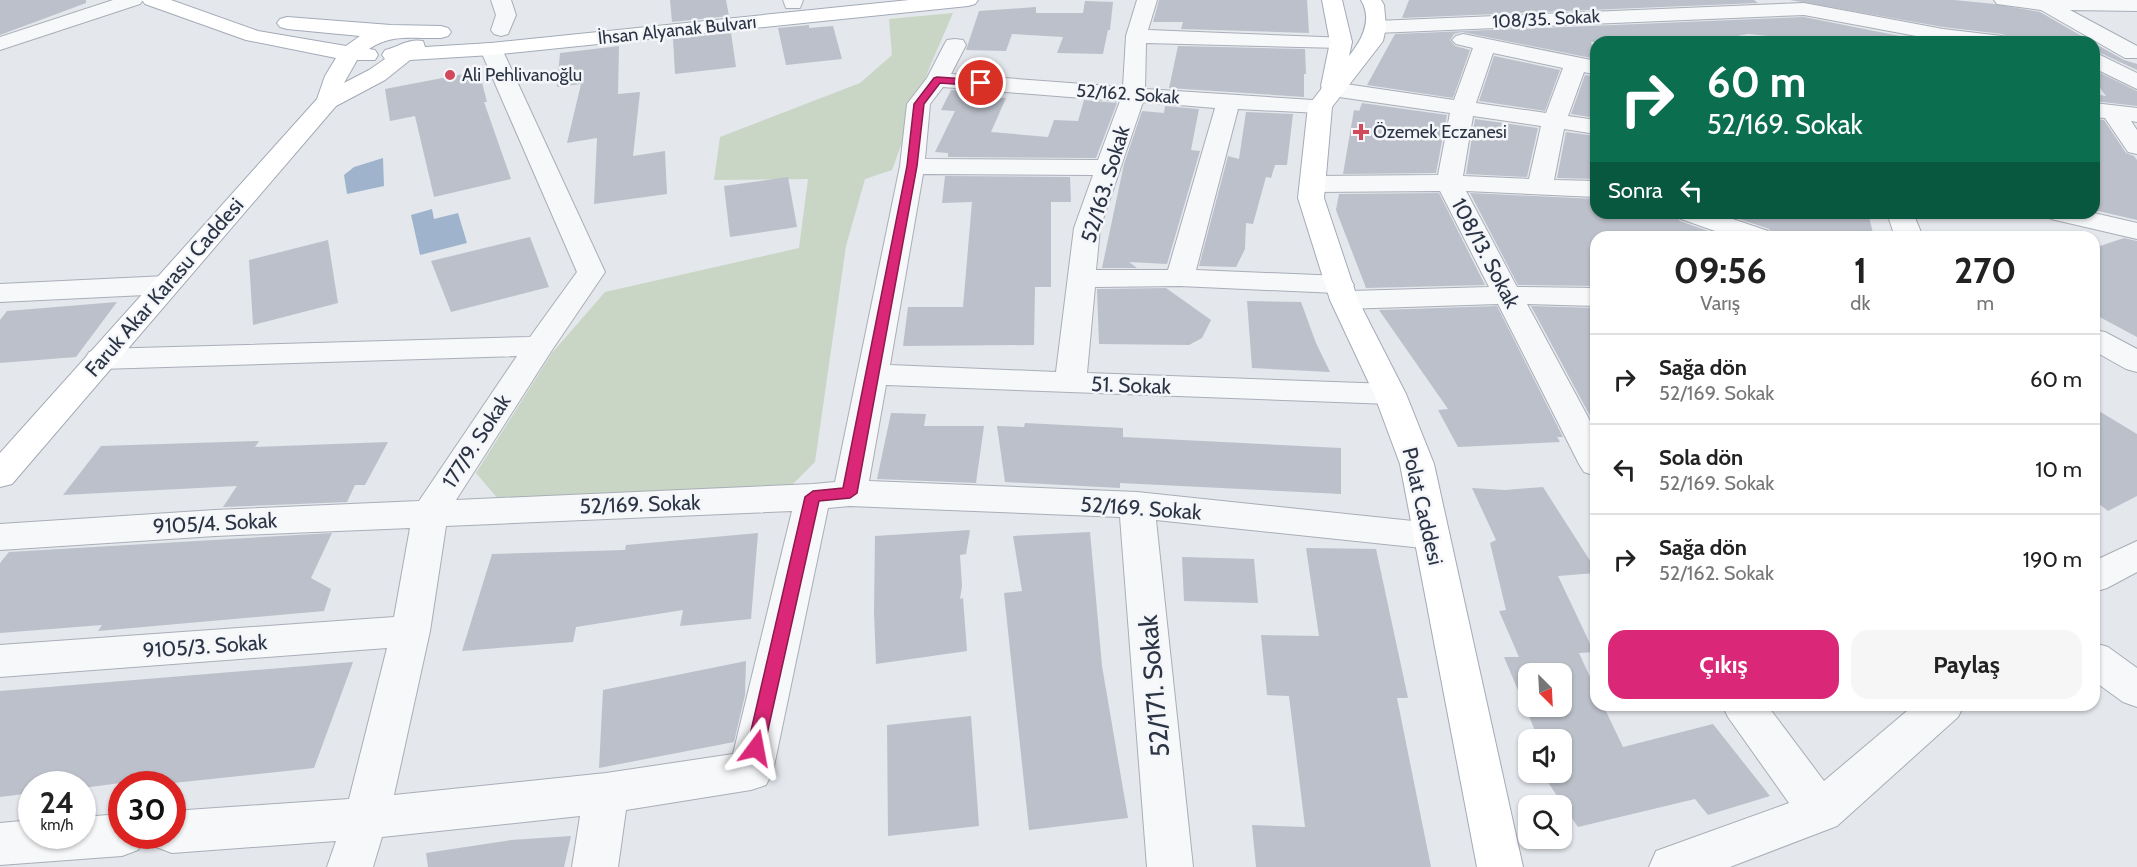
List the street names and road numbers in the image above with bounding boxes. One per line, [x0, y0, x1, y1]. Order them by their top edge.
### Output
street label: 108/35. Sokak [1492, 5, 1601, 33]
street label: İhsan Alyanak Bulvarı [597, 11, 757, 49]
street label: 52/162. Sokak [1076, 79, 1181, 109]
street label: 52/163. Sokak [1075, 122, 1135, 246]
street label: Faruk Akar Karasu Caddesi [80, 193, 248, 381]
street label: 108/13. Sokak [1447, 194, 1526, 313]
street label: 51. Sokak [1091, 371, 1172, 399]
street label: 177/9. Sokak [436, 389, 516, 493]
street label: Polat Caddesi [1397, 445, 1449, 567]
street label: 52/169. Sokak [579, 489, 702, 519]
street label: 52/169. Sokak [1080, 491, 1203, 525]
street label: 9105/4. Sokak [152, 507, 278, 539]
street label: 52/171. Sokak [1132, 613, 1176, 758]
street label: 9105/3. Sokak [142, 629, 269, 663]

